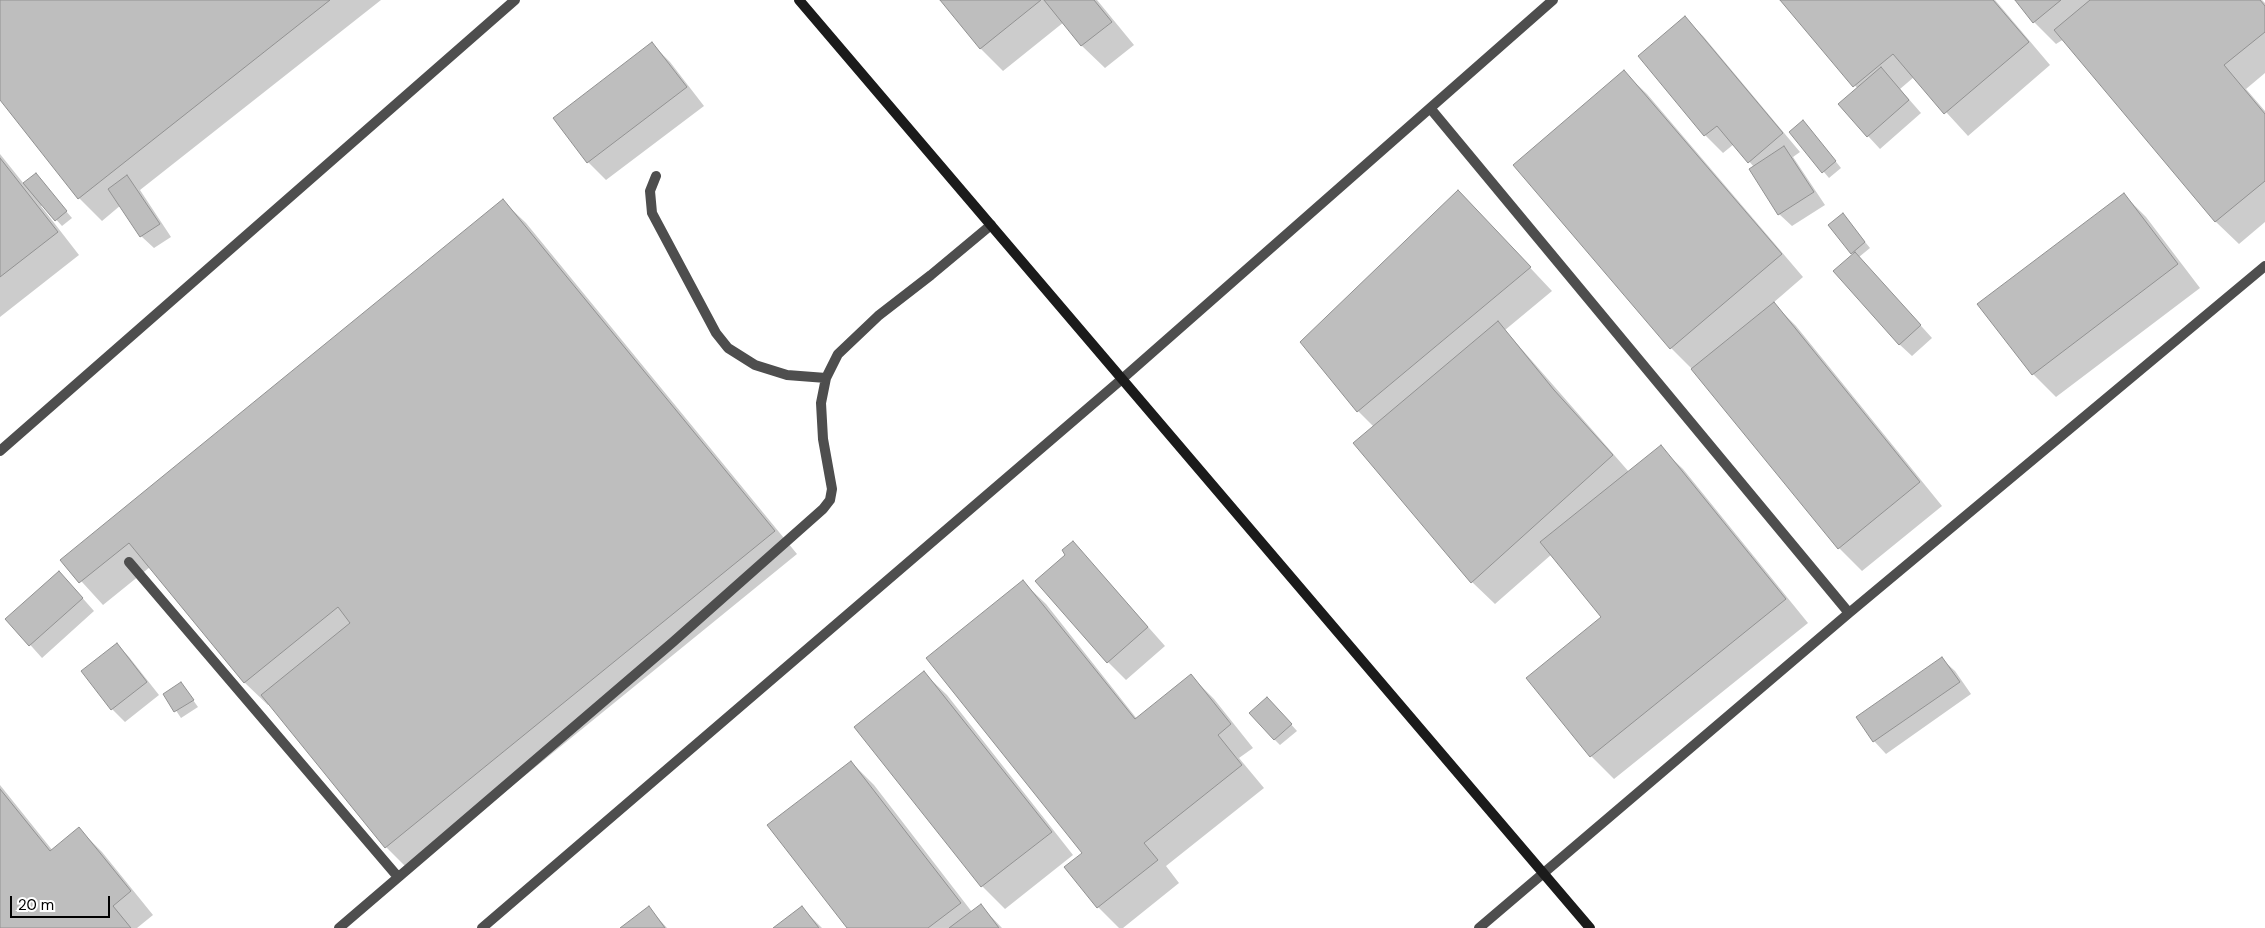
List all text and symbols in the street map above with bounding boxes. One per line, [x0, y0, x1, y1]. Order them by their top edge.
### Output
scale bar [12, 886, 112, 918]
text: 20 m [18, 895, 54, 915]

